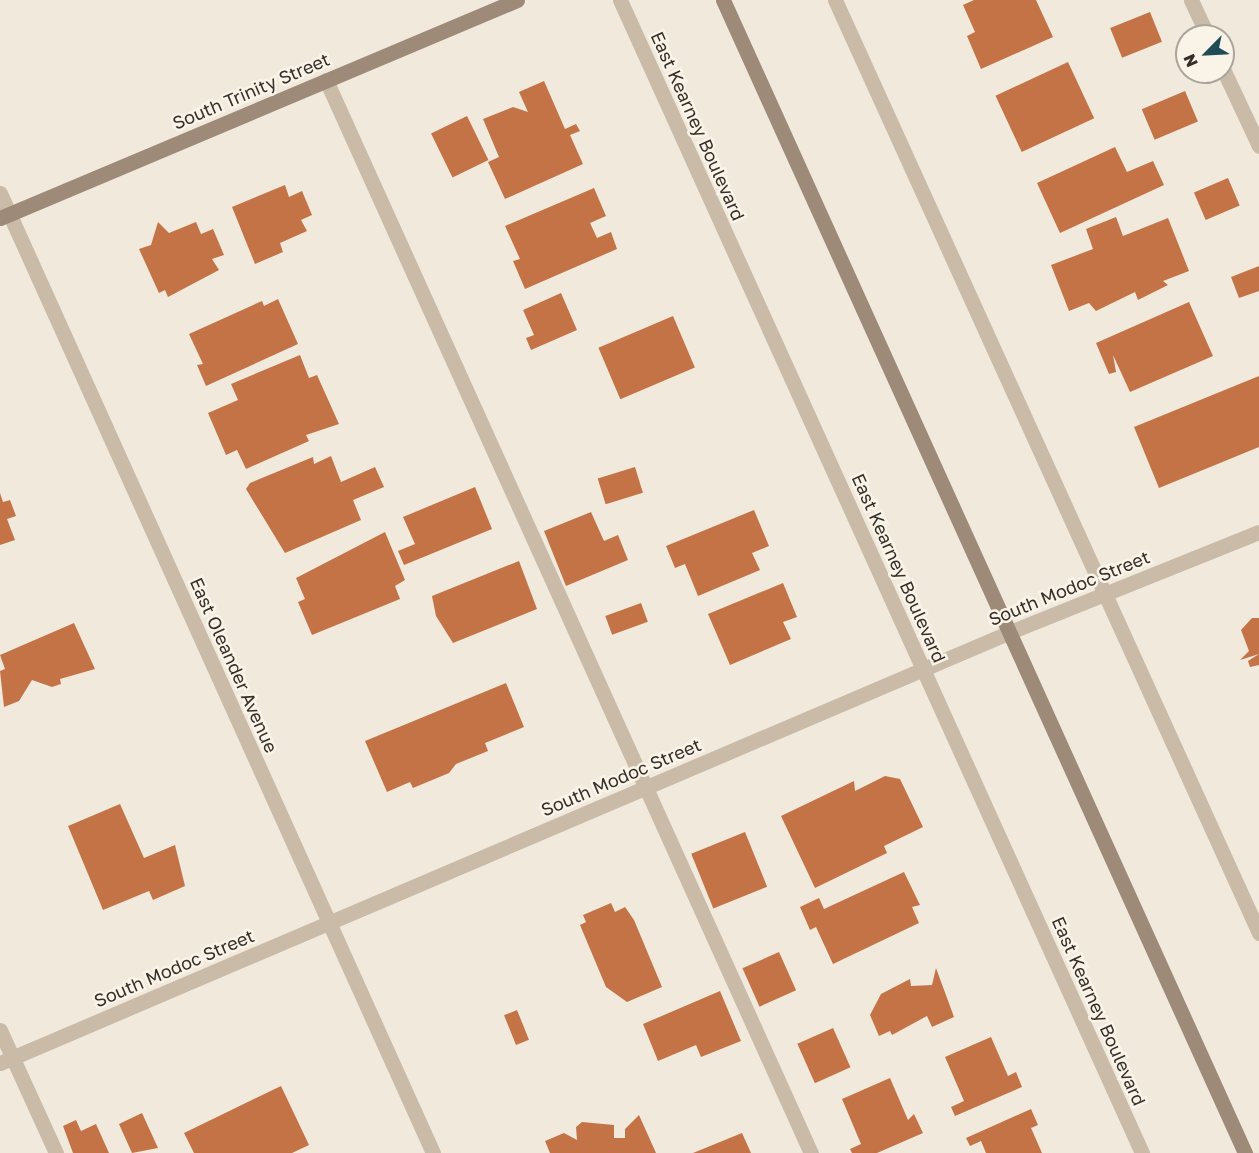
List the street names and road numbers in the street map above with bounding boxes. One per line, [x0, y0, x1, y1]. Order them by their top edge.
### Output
street label: East Kearney Boulevard [647, 28, 749, 224]
street label: South Trinity Street [169, 48, 333, 134]
street label: East Kearney Boulevard [848, 470, 950, 666]
street label: South Modoc Street [985, 546, 1153, 630]
street label: East Oleander Avenue [186, 574, 282, 756]
street label: South Modoc Street [538, 734, 704, 820]
street label: East Kearney Boulevard [1048, 913, 1150, 1109]
street label: South Modoc Street [91, 925, 257, 1011]

